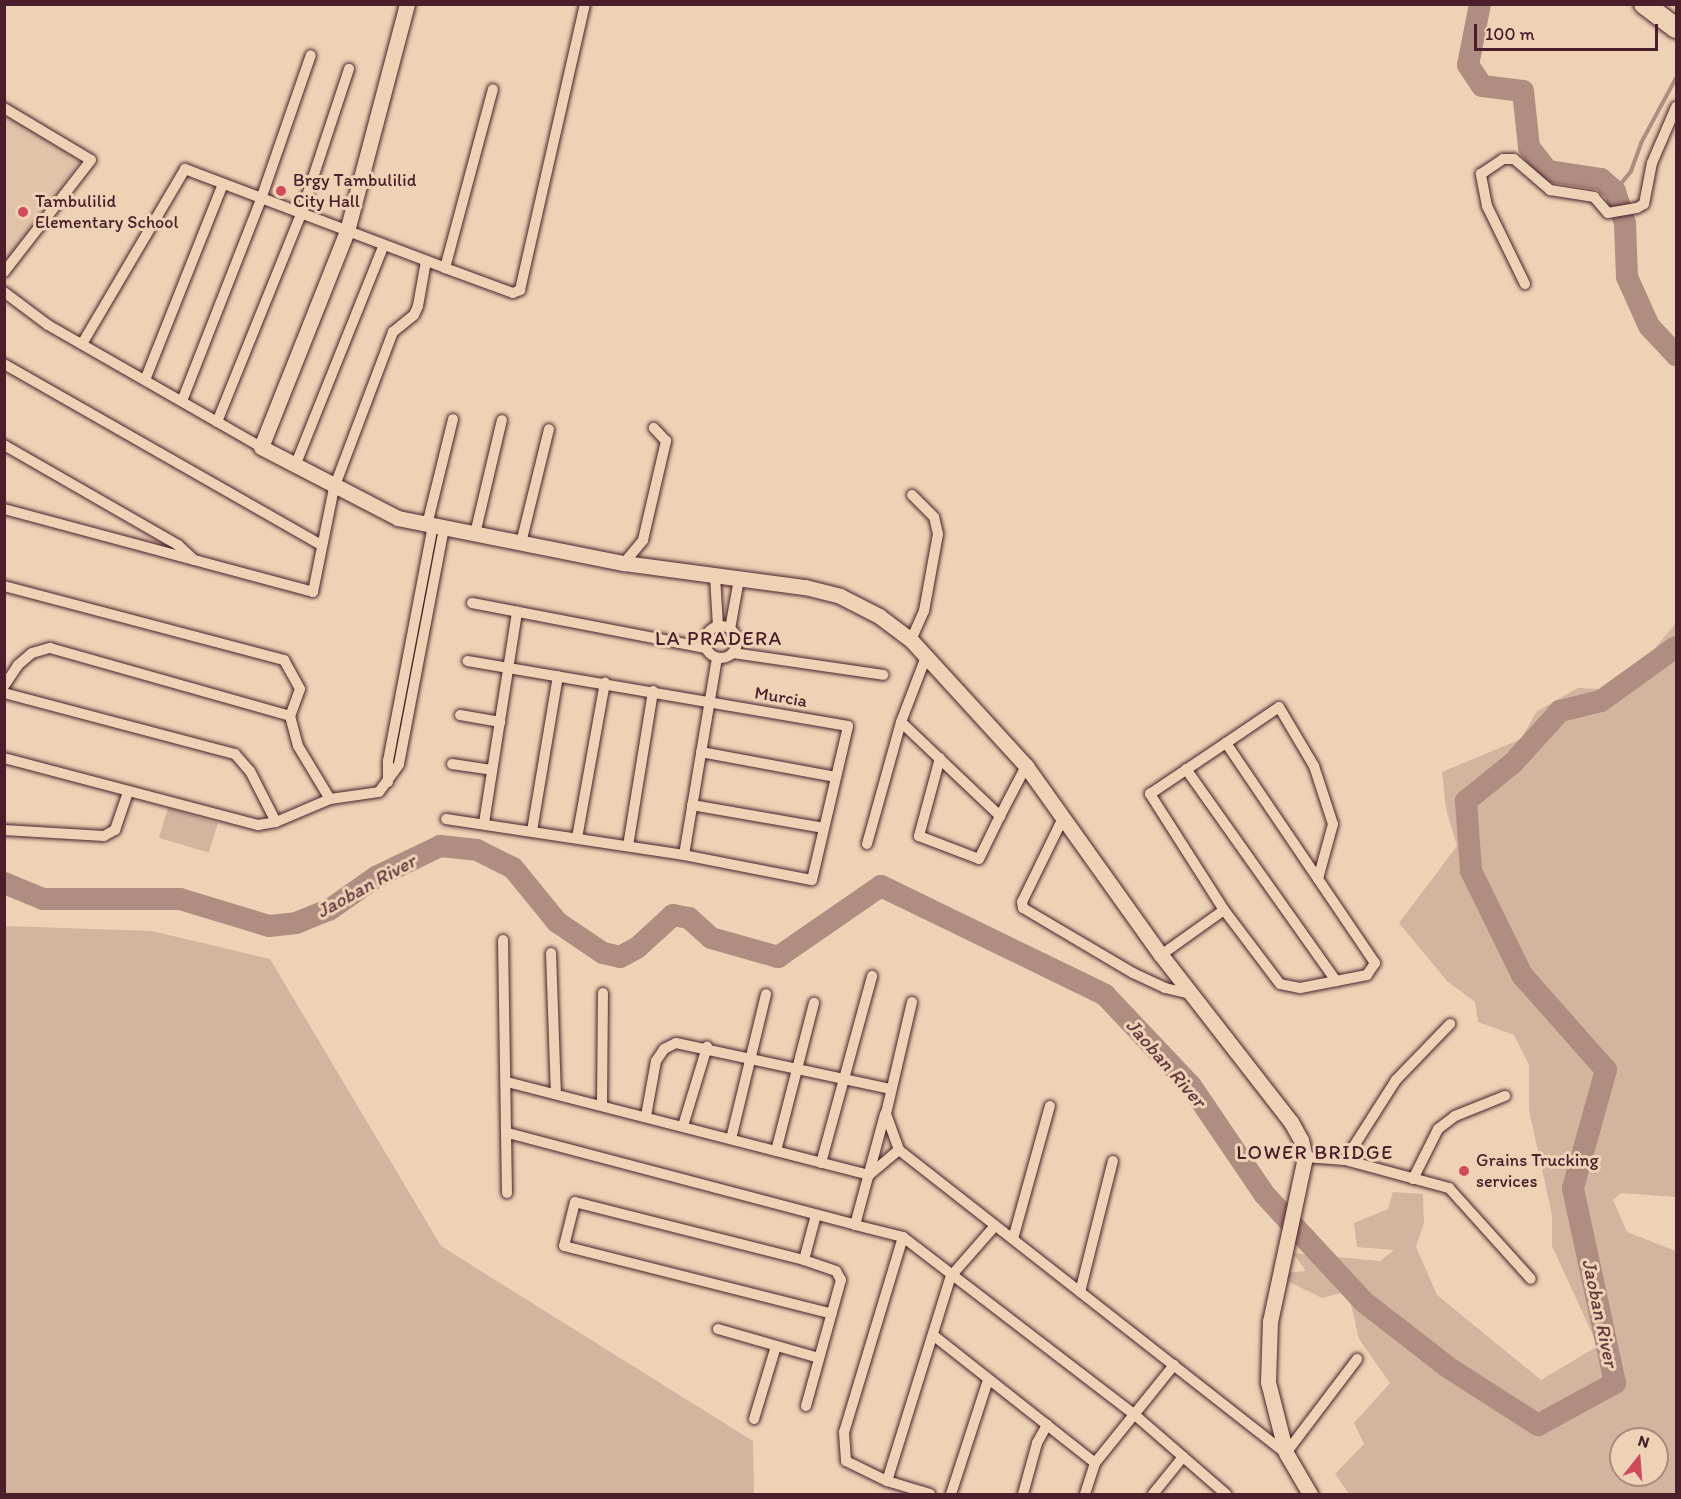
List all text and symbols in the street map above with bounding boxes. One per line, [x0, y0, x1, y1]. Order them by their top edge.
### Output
scale bar [1477, 12, 1662, 50]
text: 100 m [1485, 23, 1535, 45]
place label: Brgy Tambulilid City Hall [293, 170, 414, 213]
marker: Brgy Tambulilid City Hall [274, 184, 288, 198]
place label: Tambulilid Elementary School [35, 191, 179, 234]
marker: Tambulilid Elementary School [16, 205, 30, 219]
district label: LA PRADERA [655, 626, 783, 650]
street label: Murcia [753, 682, 809, 712]
water label: Jaoban River [312, 849, 420, 923]
water label: Jaoban River [1121, 1014, 1211, 1112]
district label: LOWER BRIDGE [1236, 1140, 1394, 1164]
place label: Grains Trucking services [1476, 1150, 1599, 1192]
marker: Grains Trucking services [1457, 1164, 1471, 1178]
water label: Jaoban River [1577, 1257, 1623, 1369]
north arrow [1609, 1427, 1669, 1487]
text: N [1636, 1431, 1652, 1452]

